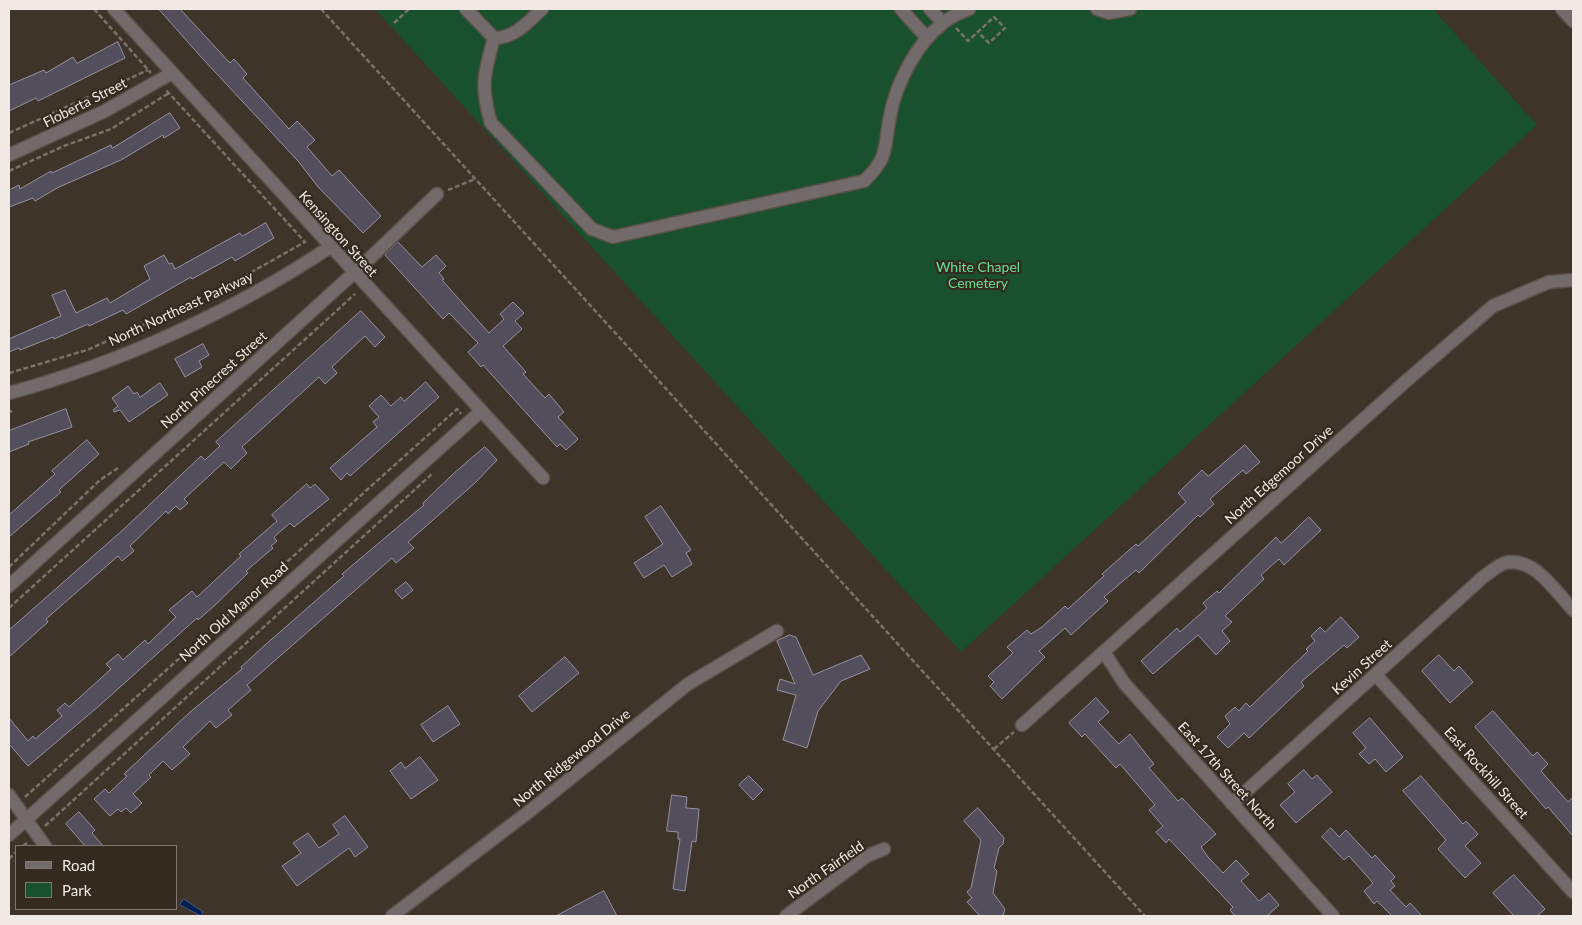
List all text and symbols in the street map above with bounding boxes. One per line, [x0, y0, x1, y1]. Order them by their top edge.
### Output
street label: Floberta Street [40, 75, 130, 131]
street label: Kensington Street [295, 188, 381, 280]
park label: White Chapel Cemetery [936, 259, 1020, 292]
street label: North Northeast Parkway [106, 268, 256, 350]
street label: North Pinecrest Street [157, 328, 271, 432]
street label: North Edgemoor Drive [1222, 422, 1336, 528]
street label: North Old Manor Road [176, 559, 292, 665]
street label: Kevin Street [1329, 636, 1395, 698]
street label: North Ridgewood Drive [510, 706, 634, 810]
street label: East 17th Street North [1174, 719, 1280, 833]
street label: East Rockhill Street [1440, 724, 1532, 822]
street label: North Fairfield [785, 838, 867, 902]
legend [15, 845, 178, 910]
text: Road [62, 856, 95, 874]
text: Park [62, 881, 91, 899]

